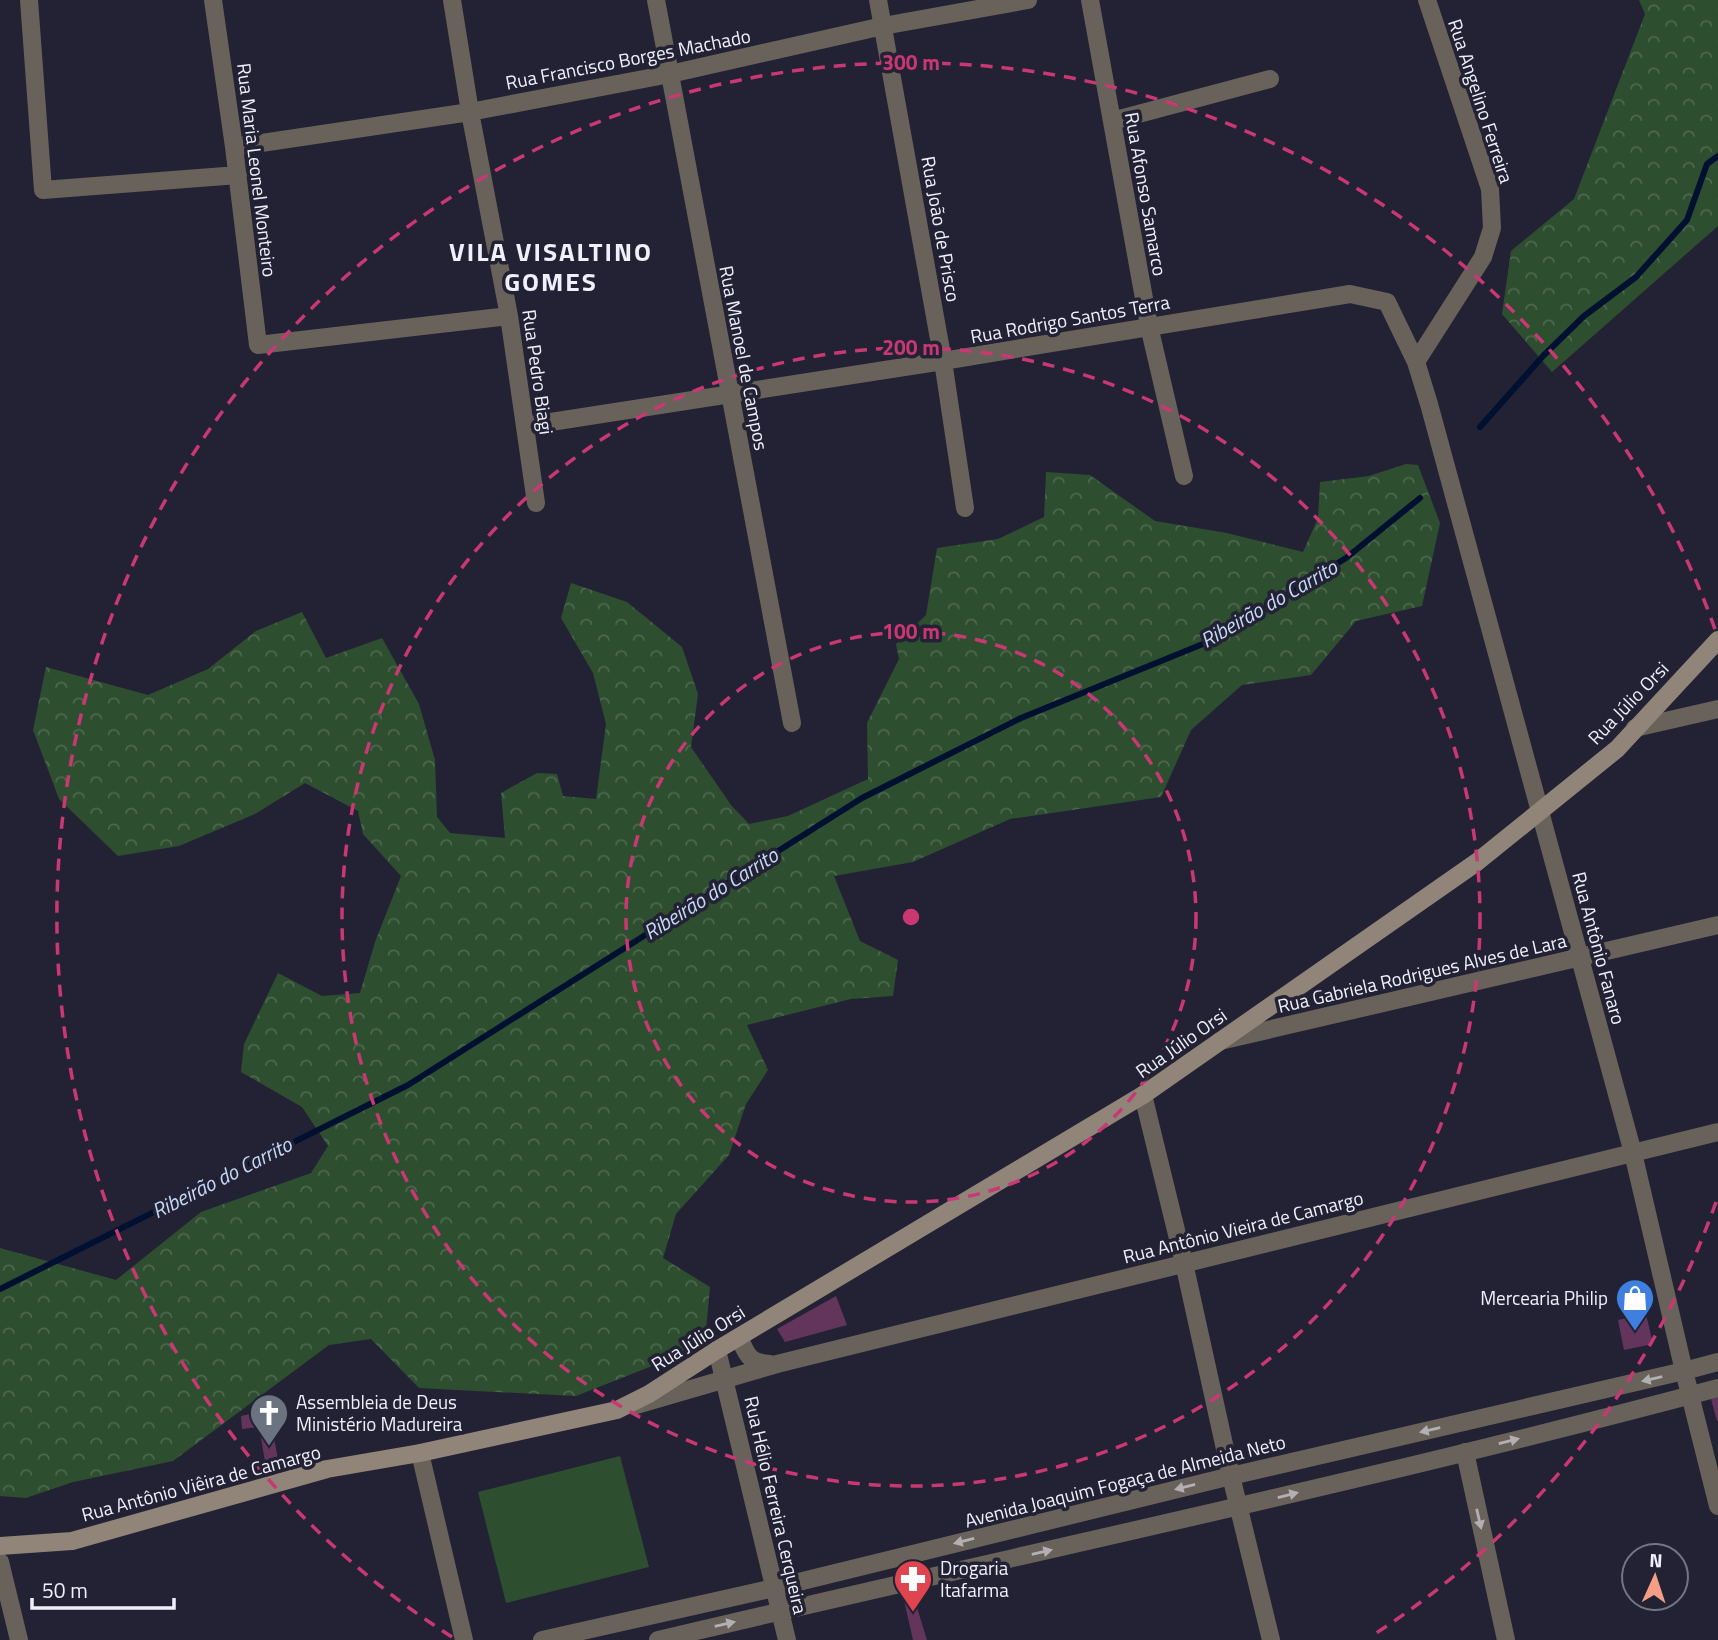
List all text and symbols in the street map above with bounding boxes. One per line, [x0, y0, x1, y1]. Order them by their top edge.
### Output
street label: Rua Angelino Ferreira [1441, 15, 1522, 187]
street label: Rua Francisco Borges Machado [503, 21, 753, 97]
text: 300 m [882, 46, 940, 78]
street label: Rua Maria Leonel Monteiro [230, 61, 285, 279]
street label: Rua Afonso Samarco [1118, 110, 1175, 278]
street label: Rua João de Prisco [914, 154, 969, 304]
district label: VILA VISALTINO GOMES [449, 232, 653, 301]
street label: Rua Manoel de Campos [712, 263, 777, 453]
street label: Rua Rodrigo Santos Terra [968, 287, 1172, 350]
street label: Rua Pedro Biagi [515, 307, 562, 436]
text: 200 m [882, 331, 940, 363]
water label: Ribeirão do Carrito [1194, 551, 1344, 655]
text: 100 m [882, 615, 940, 647]
street label: Rua Júlio Orsi [1580, 654, 1675, 751]
water label: Ribeirão do Carrito [637, 839, 785, 947]
street label: Rua Antônio Fanaro [1565, 868, 1634, 1028]
centre of rings [899, 905, 923, 929]
street label: Rua Gabriela Rodrigues Alves de Lara [1275, 925, 1570, 1020]
street label: Rua Júlio Orsi [1129, 1000, 1232, 1085]
water label: Ribeirão do Carrito [146, 1128, 298, 1226]
street label: Rua Antônio Vieira de Camargo [1120, 1183, 1366, 1270]
shop icon: Mercearia Philip [1614, 1277, 1656, 1332]
place label: Mercearia Philip [1480, 1283, 1608, 1312]
street label: Rua Júlio Orsi [645, 1297, 750, 1378]
one-way arrow [1641, 1374, 1663, 1385]
place label: Assembleia de Deus Ministério Madureira [296, 1387, 463, 1438]
church icon: Assembleia de Deus Ministério Madureira [248, 1392, 290, 1447]
street label: Rua Hélio Ferreira Cerqueira [737, 1393, 816, 1617]
one-way arrow [1419, 1425, 1441, 1436]
street label: Avenida Joaquim Fogaça de Almeida Neto [961, 1427, 1288, 1534]
one-way arrow [1498, 1435, 1520, 1446]
street label: Rua Antônio Viêira de Camargo [78, 1437, 324, 1528]
one-way arrow [1174, 1482, 1196, 1493]
one-way arrow [1277, 1489, 1299, 1500]
one-way arrow [1474, 1508, 1485, 1530]
one-way arrow [953, 1536, 975, 1547]
north arrow [1620, 1542, 1690, 1612]
text: N [1649, 1545, 1663, 1574]
one-way arrow [1031, 1546, 1053, 1557]
place label: Drogaria Itafarma [940, 1553, 1009, 1604]
pharmacy icon: Drogaria Itafarma [892, 1558, 934, 1613]
scale bar [32, 1566, 173, 1610]
text: 50 m [42, 1574, 88, 1606]
one-way arrow [714, 1618, 736, 1629]

